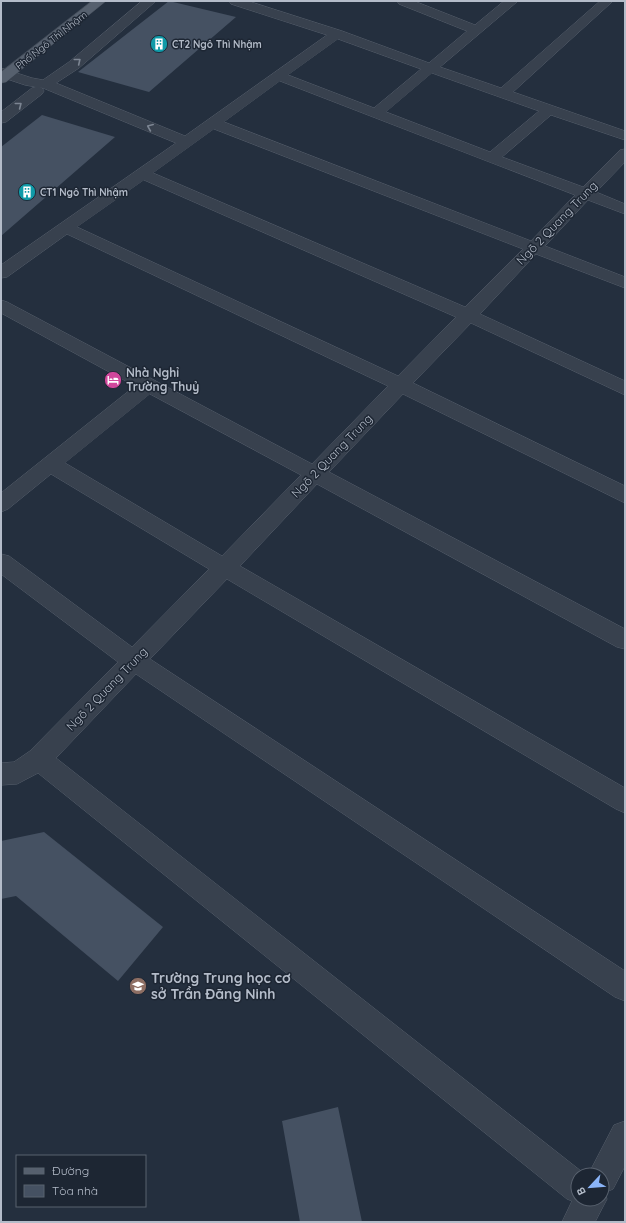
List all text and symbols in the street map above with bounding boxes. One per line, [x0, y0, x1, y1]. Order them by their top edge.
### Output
street label: Phố Ngô Thì Nhậm [13, 8, 90, 72]
building icon: CT2 Ngô Thì Nhậm [149, 34, 169, 54]
place label: CT2 Ngô Thì Nhậm [172, 38, 262, 51]
one-way arrow [73, 59, 81, 66]
one-way arrow [15, 103, 22, 110]
one-way arrow [146, 124, 154, 132]
street label: Ngõ 2 Quang Trung [513, 178, 600, 267]
building icon: CT1 Ngô Thì Nhậm [17, 182, 37, 202]
place label: CT1 Ngô Thì Nhậm [40, 186, 128, 199]
place label: Nhà Nghỉ Trường Thuỷ [126, 365, 199, 394]
hotel icon: Nhà Nghỉ Trường Thuỷ [103, 370, 123, 390]
street label: Ngõ 2 Quang Trung [288, 411, 375, 500]
street label: Ngõ 2 Quang Trung [63, 644, 150, 733]
place label: Trường Trung học cơ sở Trần Đăng Ninh [151, 969, 291, 1003]
school or university icon: Trường Trung học cơ sở Trần Đăng Ninh [128, 976, 148, 996]
legend [16, 1155, 146, 1207]
text: Đường [52, 1163, 89, 1178]
north arrow [570, 1167, 610, 1207]
text: Tòa nhà [52, 1183, 98, 1198]
text: B [573, 1185, 589, 1198]

